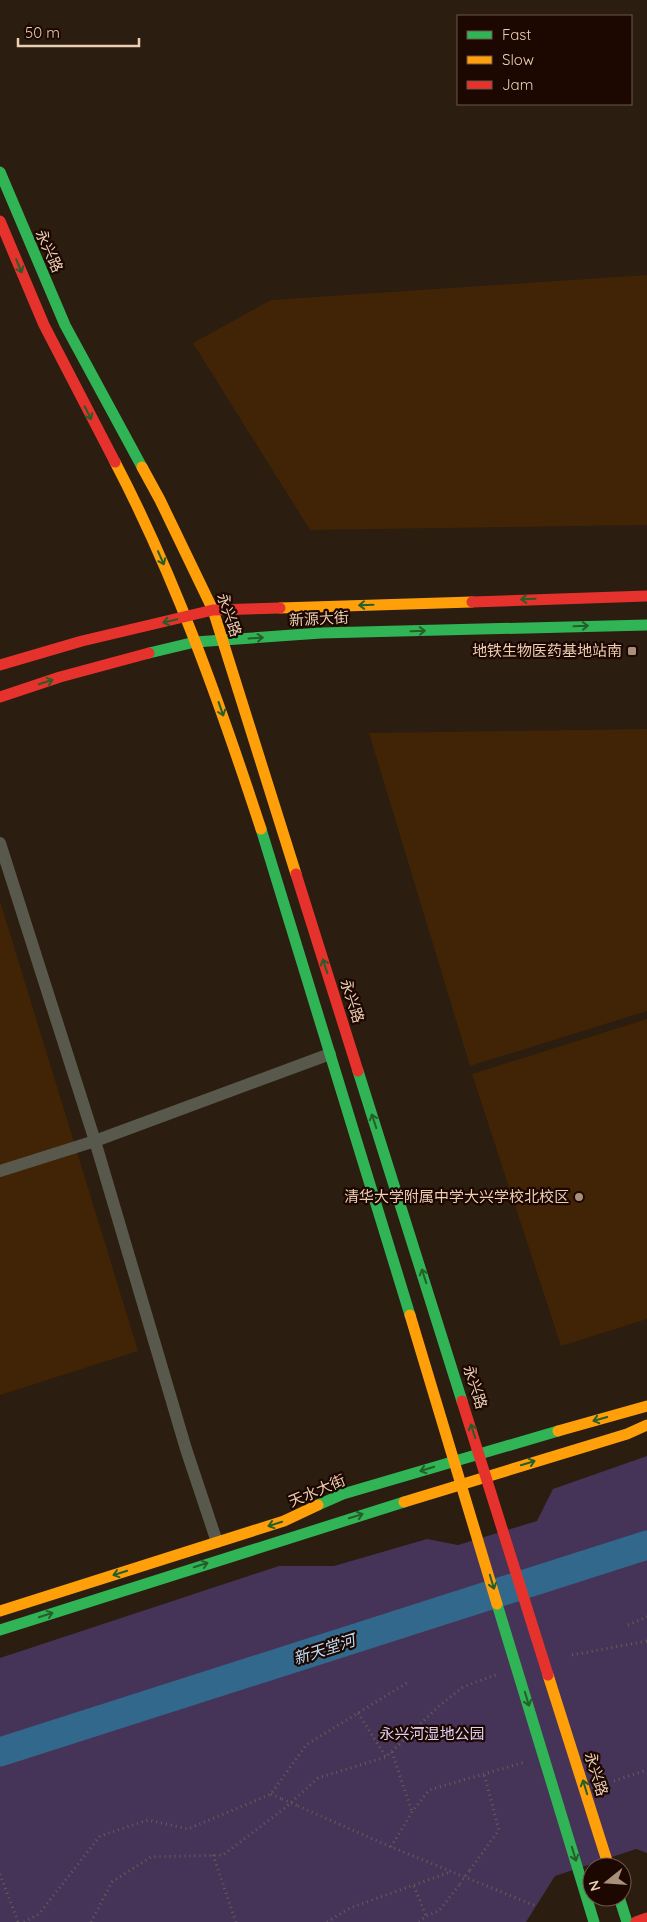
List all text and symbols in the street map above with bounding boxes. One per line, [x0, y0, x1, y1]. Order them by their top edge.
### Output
scale bar [18, 15, 139, 47]
legend [457, 15, 632, 105]
text: 50 m [25, 23, 60, 42]
text: Fast [502, 25, 531, 44]
text: Slow [502, 50, 534, 69]
text: Jam [502, 75, 533, 94]
street label: 永兴路 [32, 226, 67, 275]
one-way arrow [15, 258, 25, 273]
one-way arrow [84, 405, 93, 420]
one-way arrow [157, 550, 167, 565]
street label: 永兴路 [213, 590, 246, 639]
one-way arrow [521, 595, 537, 604]
one-way arrow [358, 600, 374, 610]
street label: 新源大街 [289, 607, 349, 630]
one-way arrow [162, 617, 178, 626]
one-way arrow [572, 622, 588, 631]
one-way arrow [410, 626, 426, 635]
one-way arrow [248, 633, 264, 642]
place label: 地铁生物医药基地站南 [472, 641, 622, 660]
marker: 地铁生物医药基地站南 [626, 645, 638, 657]
one-way arrow [38, 677, 54, 686]
one-way arrow [217, 701, 226, 716]
one-way arrow [320, 959, 329, 975]
street label: 永兴路 [336, 977, 368, 1025]
one-way arrow [369, 1114, 379, 1130]
place label: 清华大学附属中学大兴学校北校区 [344, 1187, 569, 1206]
marker: 清华大学附属中学大兴学校北校区 [573, 1191, 585, 1203]
one-way arrow [418, 1268, 428, 1284]
street label: 永兴路 [459, 1363, 491, 1411]
one-way arrow [592, 1415, 608, 1424]
one-way arrow [468, 1424, 477, 1439]
one-way arrow [520, 1458, 536, 1468]
one-way arrow [420, 1464, 436, 1474]
street label: 天水大街 [285, 1470, 348, 1511]
one-way arrow [348, 1511, 364, 1521]
one-way arrow [267, 1520, 283, 1529]
one-way arrow [193, 1560, 208, 1569]
one-way arrow [112, 1569, 128, 1579]
one-way arrow [487, 1574, 497, 1590]
one-way arrow [38, 1610, 54, 1619]
water label: 新天堂河 [290, 1629, 360, 1668]
one-way arrow [522, 1690, 532, 1706]
park label: 永兴河湿地公园 [379, 1724, 485, 1743]
street label: 永兴路 [581, 1750, 612, 1798]
one-way arrow [579, 1779, 589, 1795]
one-way arrow [569, 1846, 579, 1862]
north arrow [582, 1857, 632, 1907]
text: N [584, 1878, 605, 1893]

